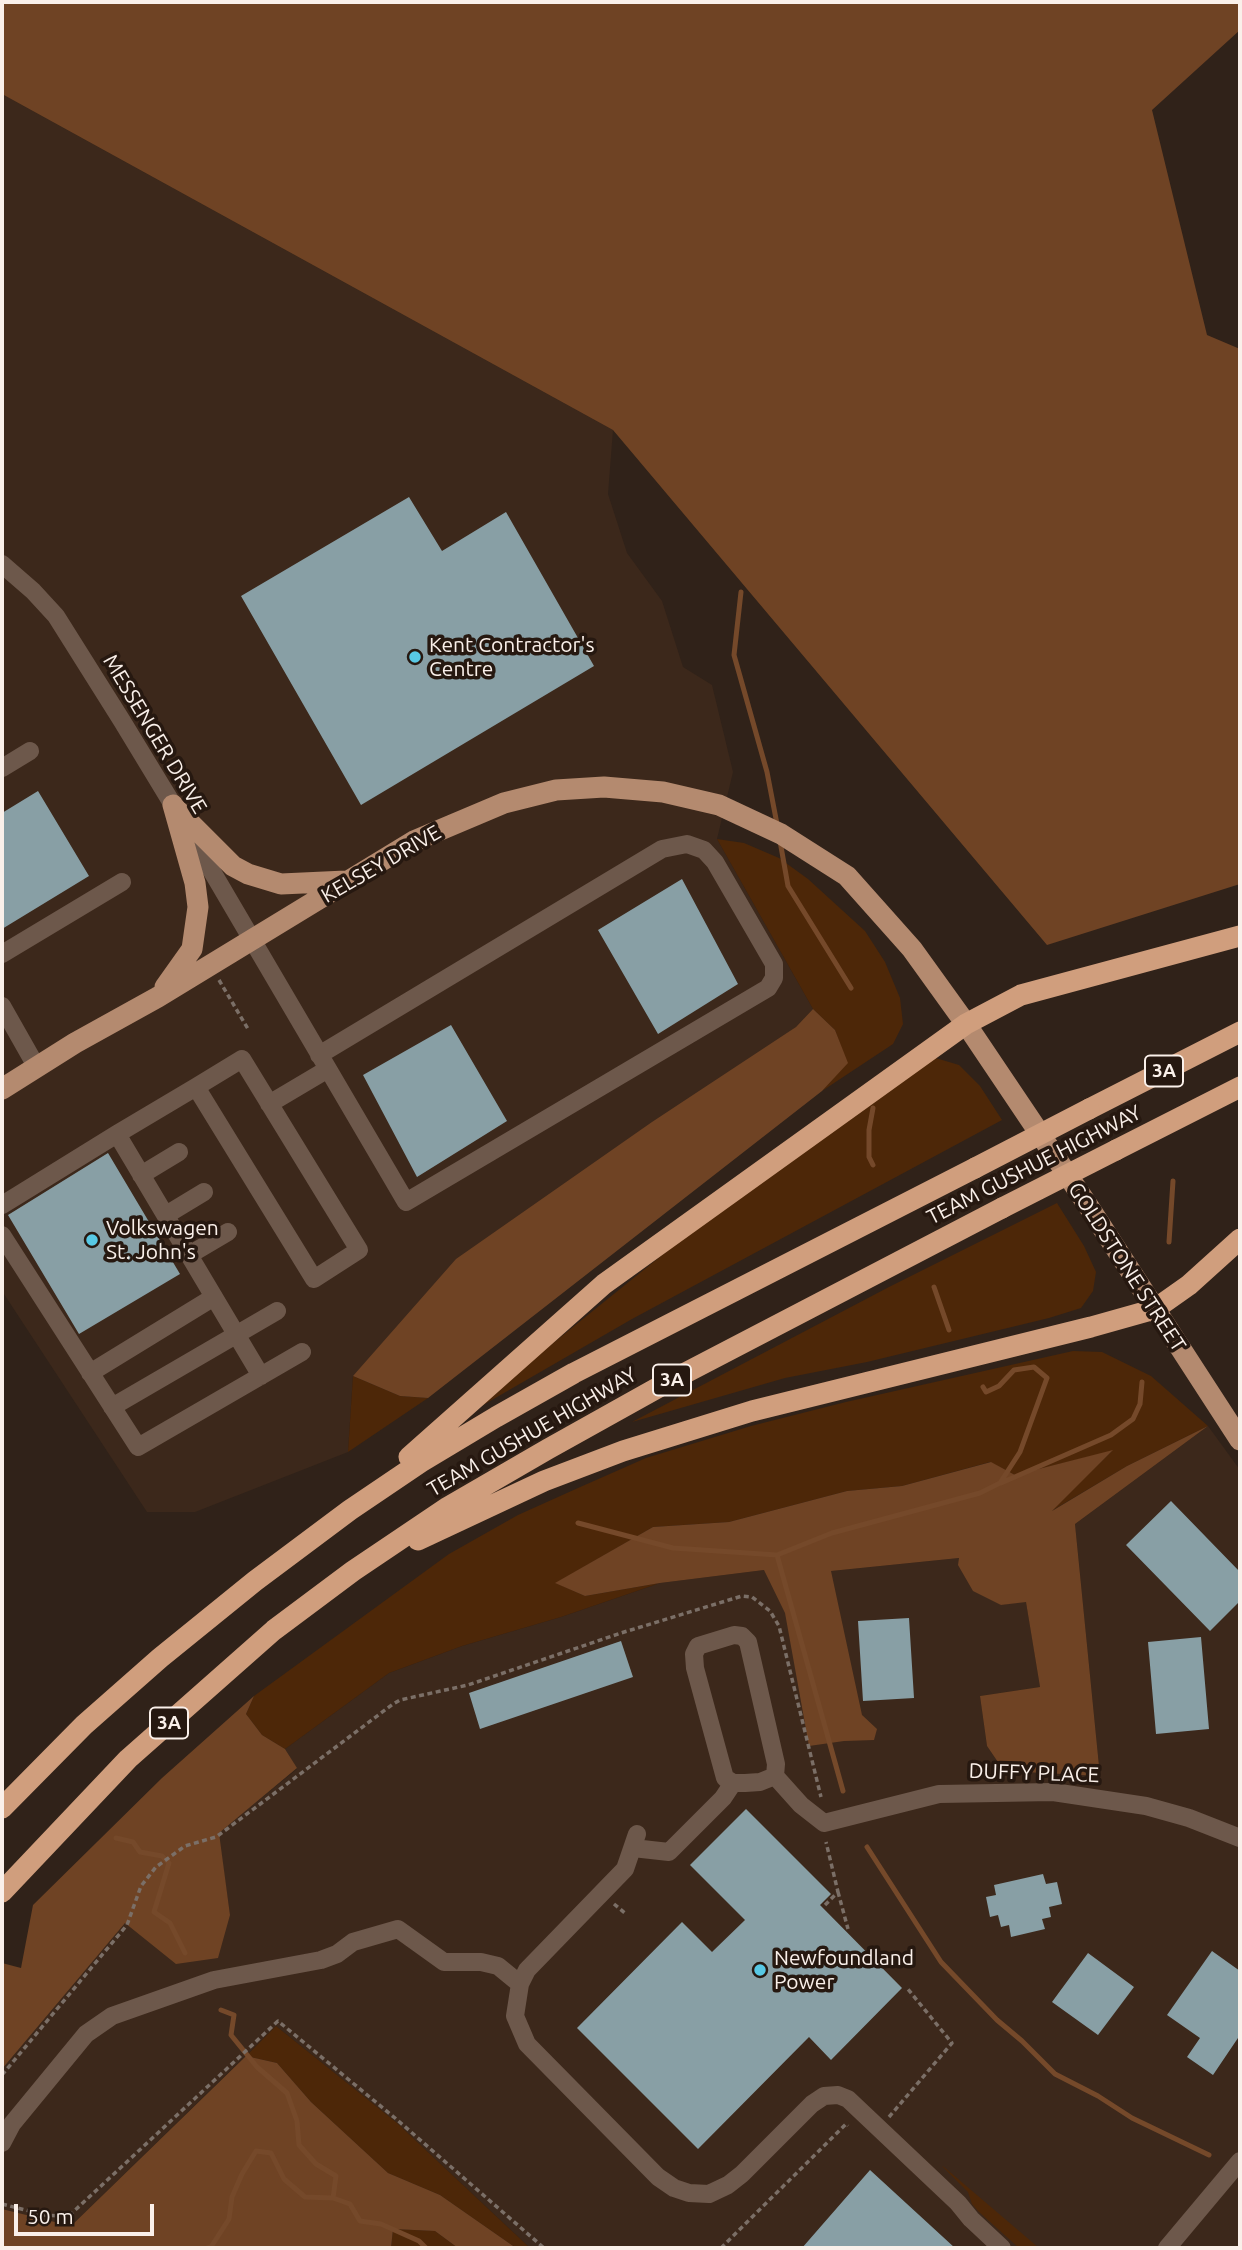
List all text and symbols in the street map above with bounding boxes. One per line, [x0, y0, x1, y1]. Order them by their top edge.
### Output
place label: Kent Contractor's Centre [429, 632, 595, 682]
marker: Kent Contractor's Centre [407, 649, 423, 665]
street label: MESSENGER DRIVE [98, 650, 212, 818]
street label: KELSEY DRIVE [317, 820, 445, 908]
road number: 3A [1145, 1056, 1183, 1086]
street label: TEAM GUSHUE HIGHWAY [923, 1100, 1145, 1230]
street label: GOLDSTONE STREET [1063, 1178, 1191, 1356]
place label: Volkswagen St. John's [106, 1215, 219, 1265]
marker: Volkswagen St. John's [84, 1232, 100, 1248]
street label: TEAM GUSHUE HIGHWAY [423, 1362, 641, 1502]
road number: 3A [653, 1364, 691, 1396]
road number: 3A [150, 1708, 188, 1738]
street label: DUFFY PLACE [968, 1758, 1100, 1788]
place label: Newfoundland Power [774, 1945, 914, 1995]
marker: Newfoundland Power [752, 1962, 768, 1978]
scale bar [18, 2190, 158, 2234]
text: 50 m [27, 2204, 74, 2228]

